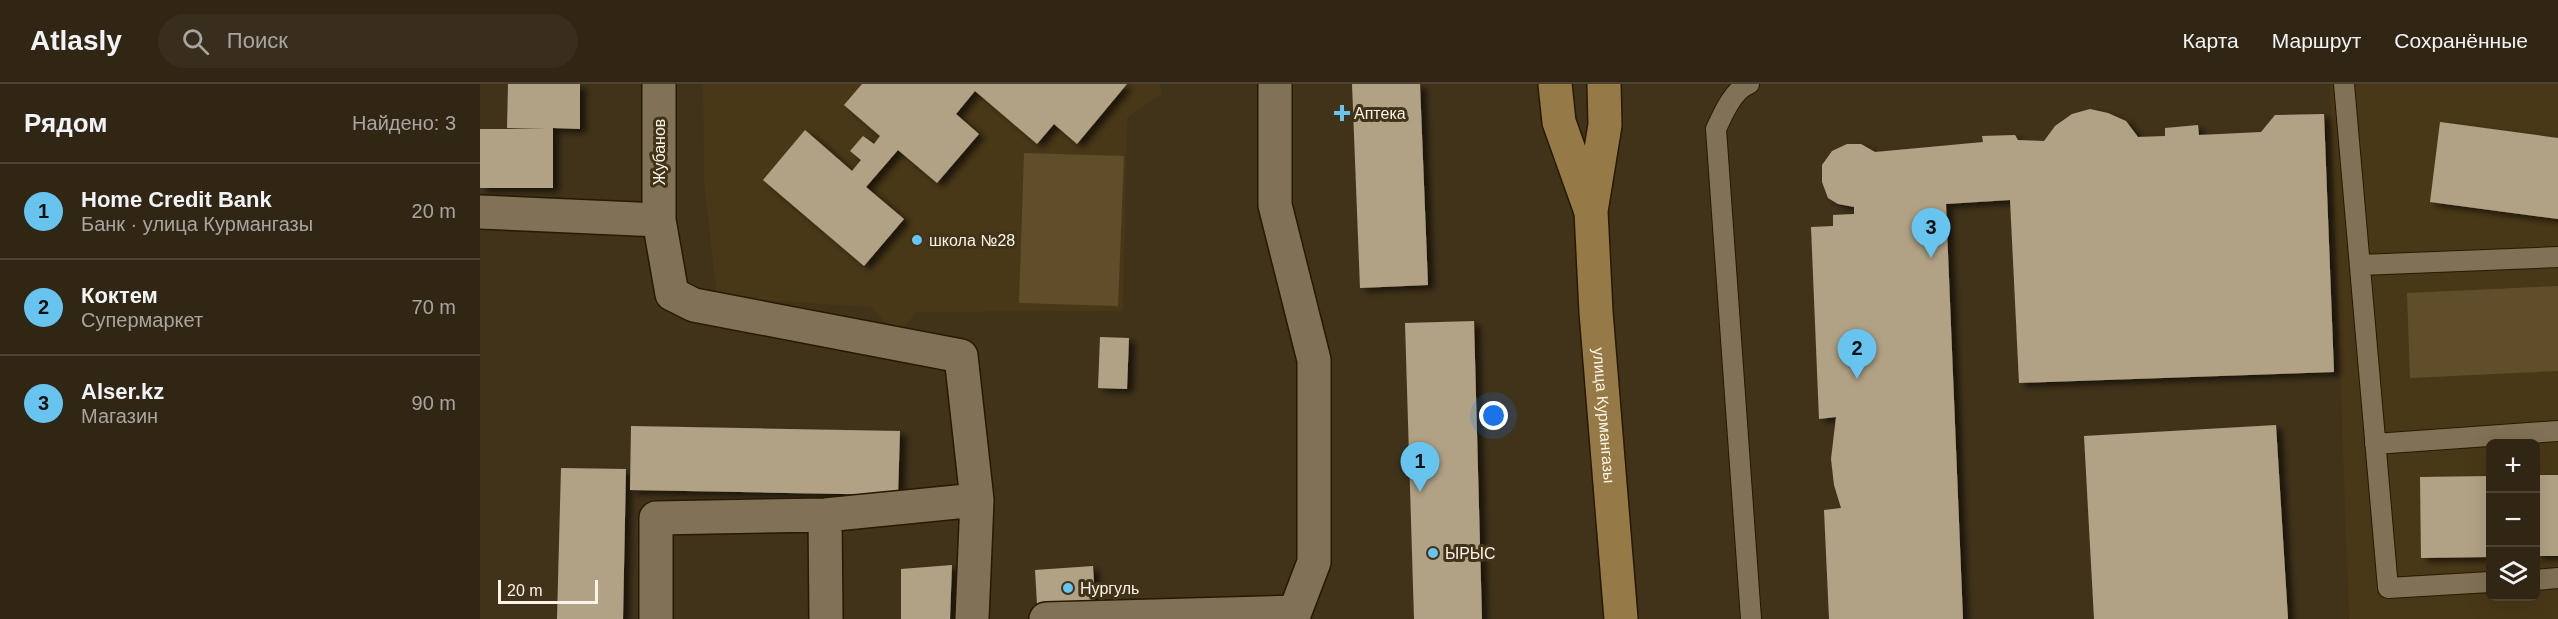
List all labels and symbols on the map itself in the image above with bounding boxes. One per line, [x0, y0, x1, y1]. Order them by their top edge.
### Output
place label: Аптека [1354, 105, 1406, 122]
marker: Аптека [1335, 106, 1349, 120]
street label: Жубанов [651, 119, 668, 185]
pin: 3 [1912, 208, 1950, 258]
place label: школа №28 [929, 232, 1015, 249]
marker: школа №28 [910, 233, 924, 247]
pin: 2 [1838, 330, 1876, 379]
street label: улица Курмангазы [1590, 347, 1618, 484]
your location [1479, 401, 1508, 430]
pin: 1 [1400, 442, 1440, 492]
place label: ЫРЫС [1445, 545, 1496, 562]
marker: ЫРЫС [1426, 546, 1440, 560]
scale bar [498, 577, 598, 604]
place label: Нургуль [1080, 580, 1139, 597]
marker: Нургуль [1061, 581, 1075, 595]

